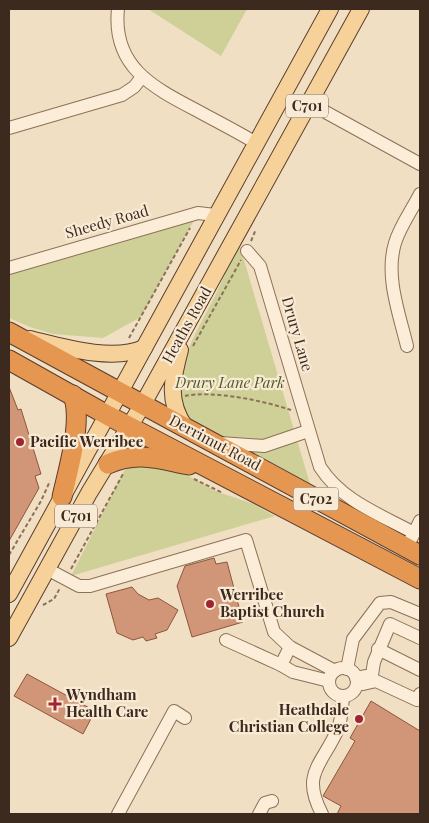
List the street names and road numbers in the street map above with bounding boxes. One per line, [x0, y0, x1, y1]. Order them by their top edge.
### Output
road number: C701 [286, 94, 328, 118]
street label: Sheedy Road [63, 200, 151, 242]
street label: Heaths Road [157, 282, 216, 366]
street label: Drury Lane [278, 294, 318, 373]
street label: Derrimut Road [166, 410, 265, 475]
road number: C702 [294, 488, 338, 510]
road number: C701 [55, 504, 97, 528]

